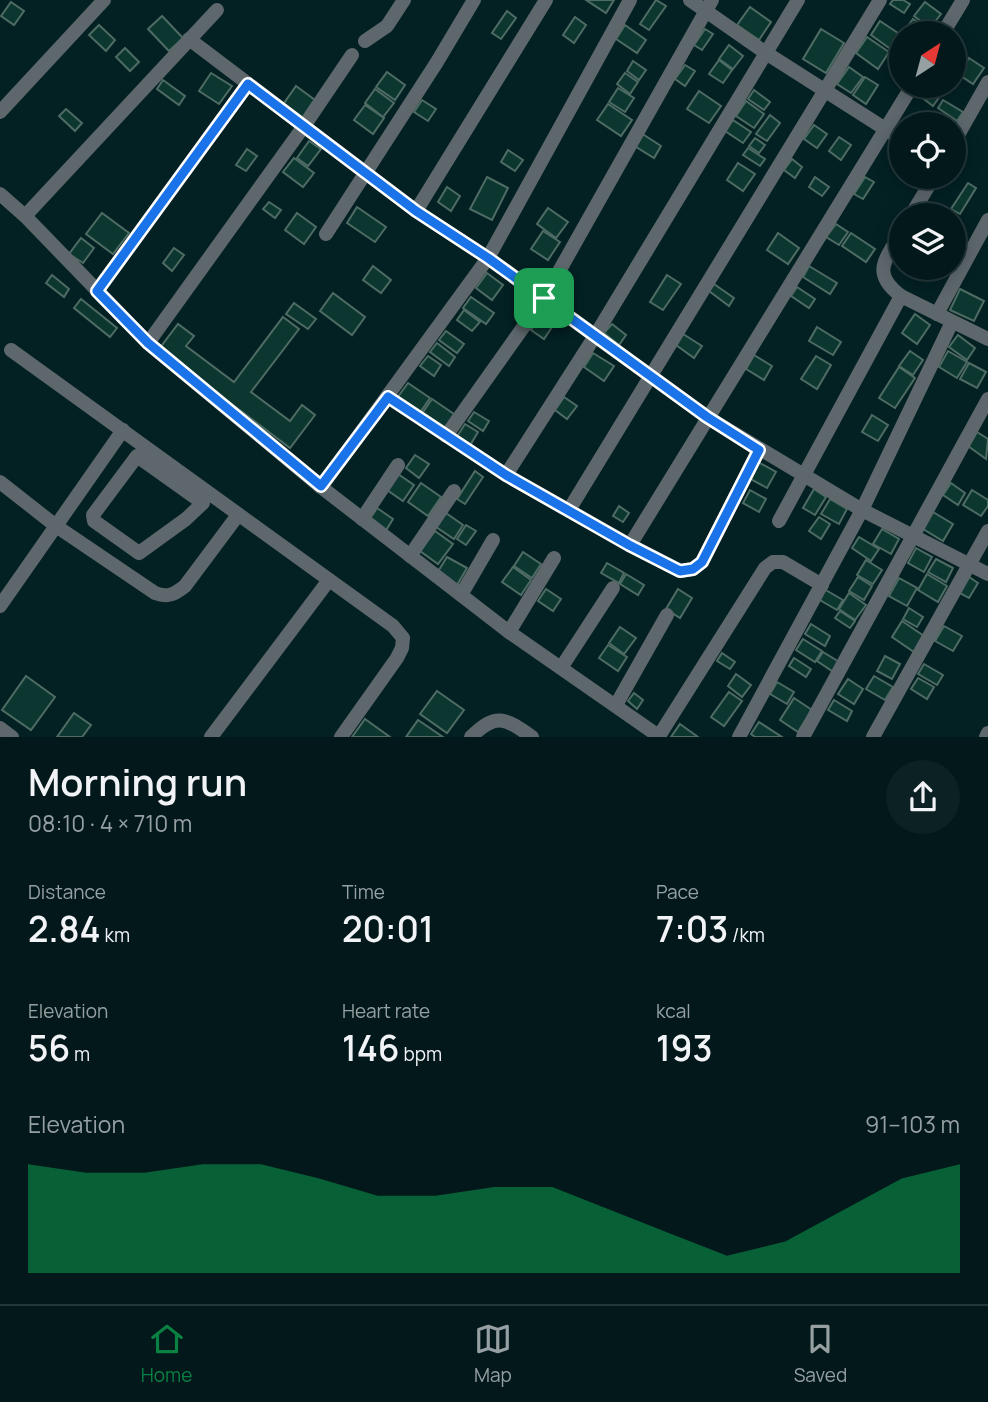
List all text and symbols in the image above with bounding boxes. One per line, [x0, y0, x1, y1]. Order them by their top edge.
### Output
north arrow [889, 21, 966, 98]
map controls [889, 21, 966, 280]
button: locate [889, 112, 966, 189]
button: layers [889, 203, 966, 280]
pin [514, 268, 574, 328]
icon: arrive [525, 279, 563, 317]
text: Morning run [28, 755, 247, 807]
button: share [886, 760, 960, 834]
text: 08:10 · 4 × 710 m [28, 807, 192, 839]
text: Distance [28, 879, 106, 905]
text: Time [342, 879, 385, 905]
text: Pace [656, 879, 699, 905]
text: 2.84 [28, 905, 101, 953]
text: 20:01 [342, 905, 434, 953]
text: 7:03 [656, 905, 728, 953]
text: km [101, 922, 130, 948]
text: /km [728, 922, 765, 948]
text: Elevation [28, 998, 108, 1024]
text: Heart rate [342, 998, 430, 1024]
text: kcal [656, 998, 691, 1024]
text: 56 [28, 1024, 70, 1072]
text: 146 [342, 1024, 400, 1072]
text: 193 [656, 1024, 713, 1072]
text: m [70, 1041, 90, 1067]
text: bpm [400, 1041, 442, 1067]
text: Elevation [28, 1108, 125, 1140]
text: 91–103 m [865, 1108, 960, 1140]
tab: Home [141, 1320, 192, 1388]
tab: Map [474, 1320, 512, 1388]
tab: Saved [794, 1320, 847, 1388]

